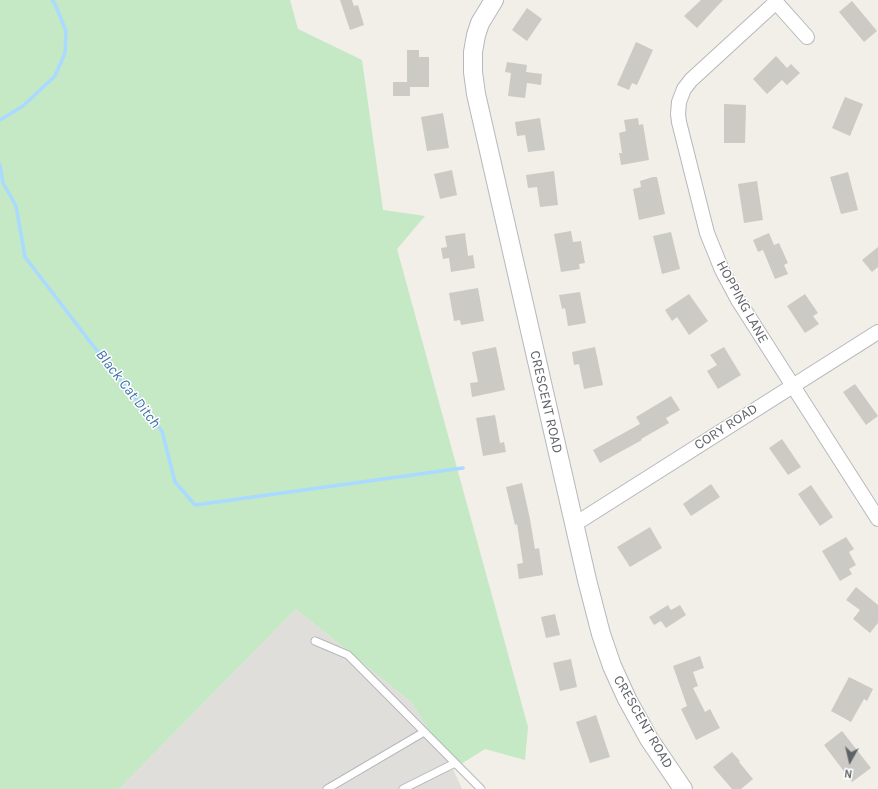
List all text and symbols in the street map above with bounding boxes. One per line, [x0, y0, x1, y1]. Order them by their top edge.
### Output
street label: HOPPING LANE [712, 258, 772, 346]
water label: Black Cat Ditch [92, 346, 164, 432]
street label: CRESCENT ROAD [526, 349, 566, 455]
street label: CORY ROAD [691, 400, 761, 454]
street label: CRESCENT ROAD [610, 672, 676, 772]
north arrow [830, 741, 870, 781]
text: N [843, 766, 853, 780]

